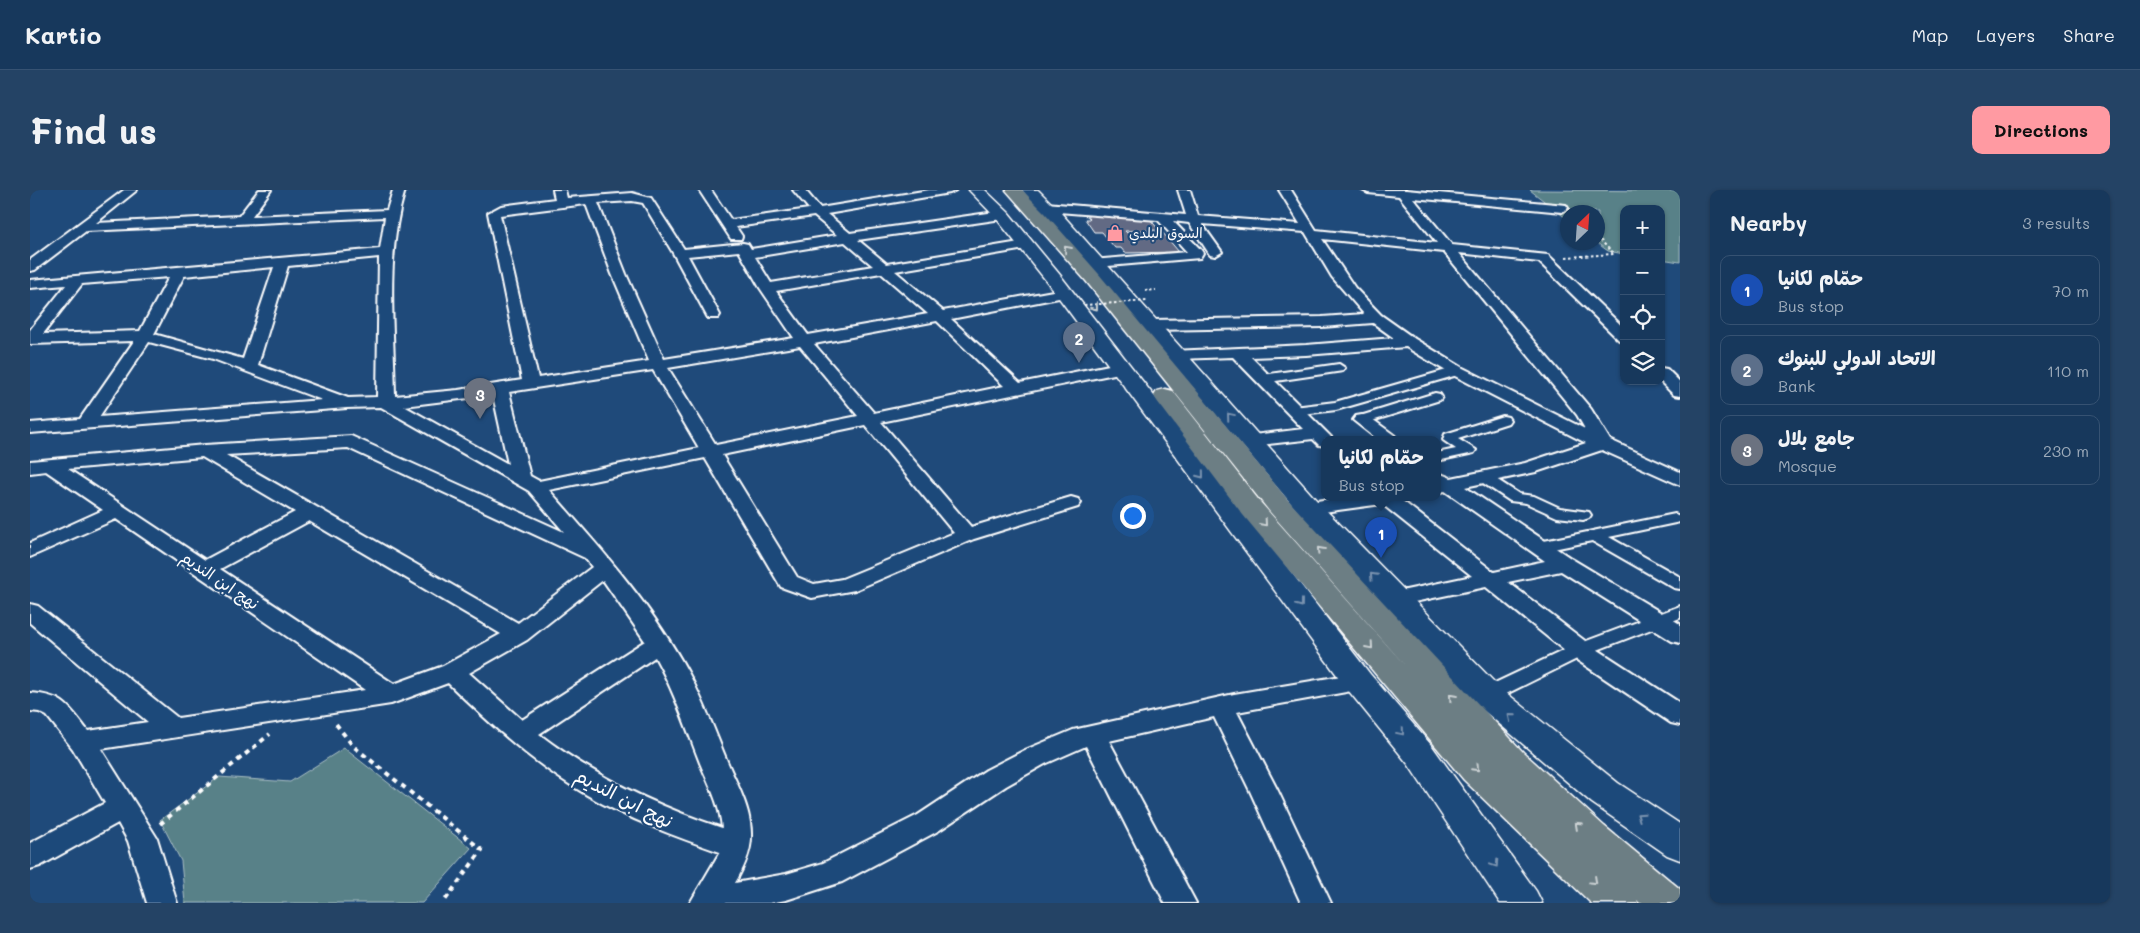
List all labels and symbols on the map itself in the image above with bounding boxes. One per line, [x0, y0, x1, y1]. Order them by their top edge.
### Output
north arrow [1560, 205, 1605, 250]
shop icon: السوق البلدي [1105, 223, 1125, 243]
place label: السوق البلدي [1129, 223, 1203, 244]
one-way arrow [1064, 245, 1073, 254]
one-way arrow [1090, 301, 1099, 310]
pin: 2 [1063, 322, 1095, 363]
pin: 3 [464, 378, 496, 419]
one-way arrow [1226, 412, 1235, 421]
one-way arrow [1195, 470, 1204, 479]
your location [1120, 503, 1146, 529]
one-way arrow [1258, 517, 1267, 526]
pin: 1 [1365, 517, 1397, 558]
street label: نهج ابن النديم [175, 546, 264, 616]
one-way arrow [1316, 547, 1325, 556]
one-way arrow [1370, 573, 1379, 582]
one-way arrow [1294, 598, 1303, 608]
one-way arrow [1364, 640, 1373, 649]
one-way arrow [1449, 693, 1458, 702]
one-way arrow [1508, 714, 1517, 723]
one-way arrow [1395, 726, 1404, 735]
street label: نهج ابن النديم [569, 762, 678, 836]
one-way arrow [1470, 763, 1479, 772]
one-way arrow [1636, 813, 1645, 823]
one-way arrow [1575, 822, 1584, 831]
one-way arrow [1489, 858, 1498, 868]
one-way arrow [1588, 875, 1597, 884]

